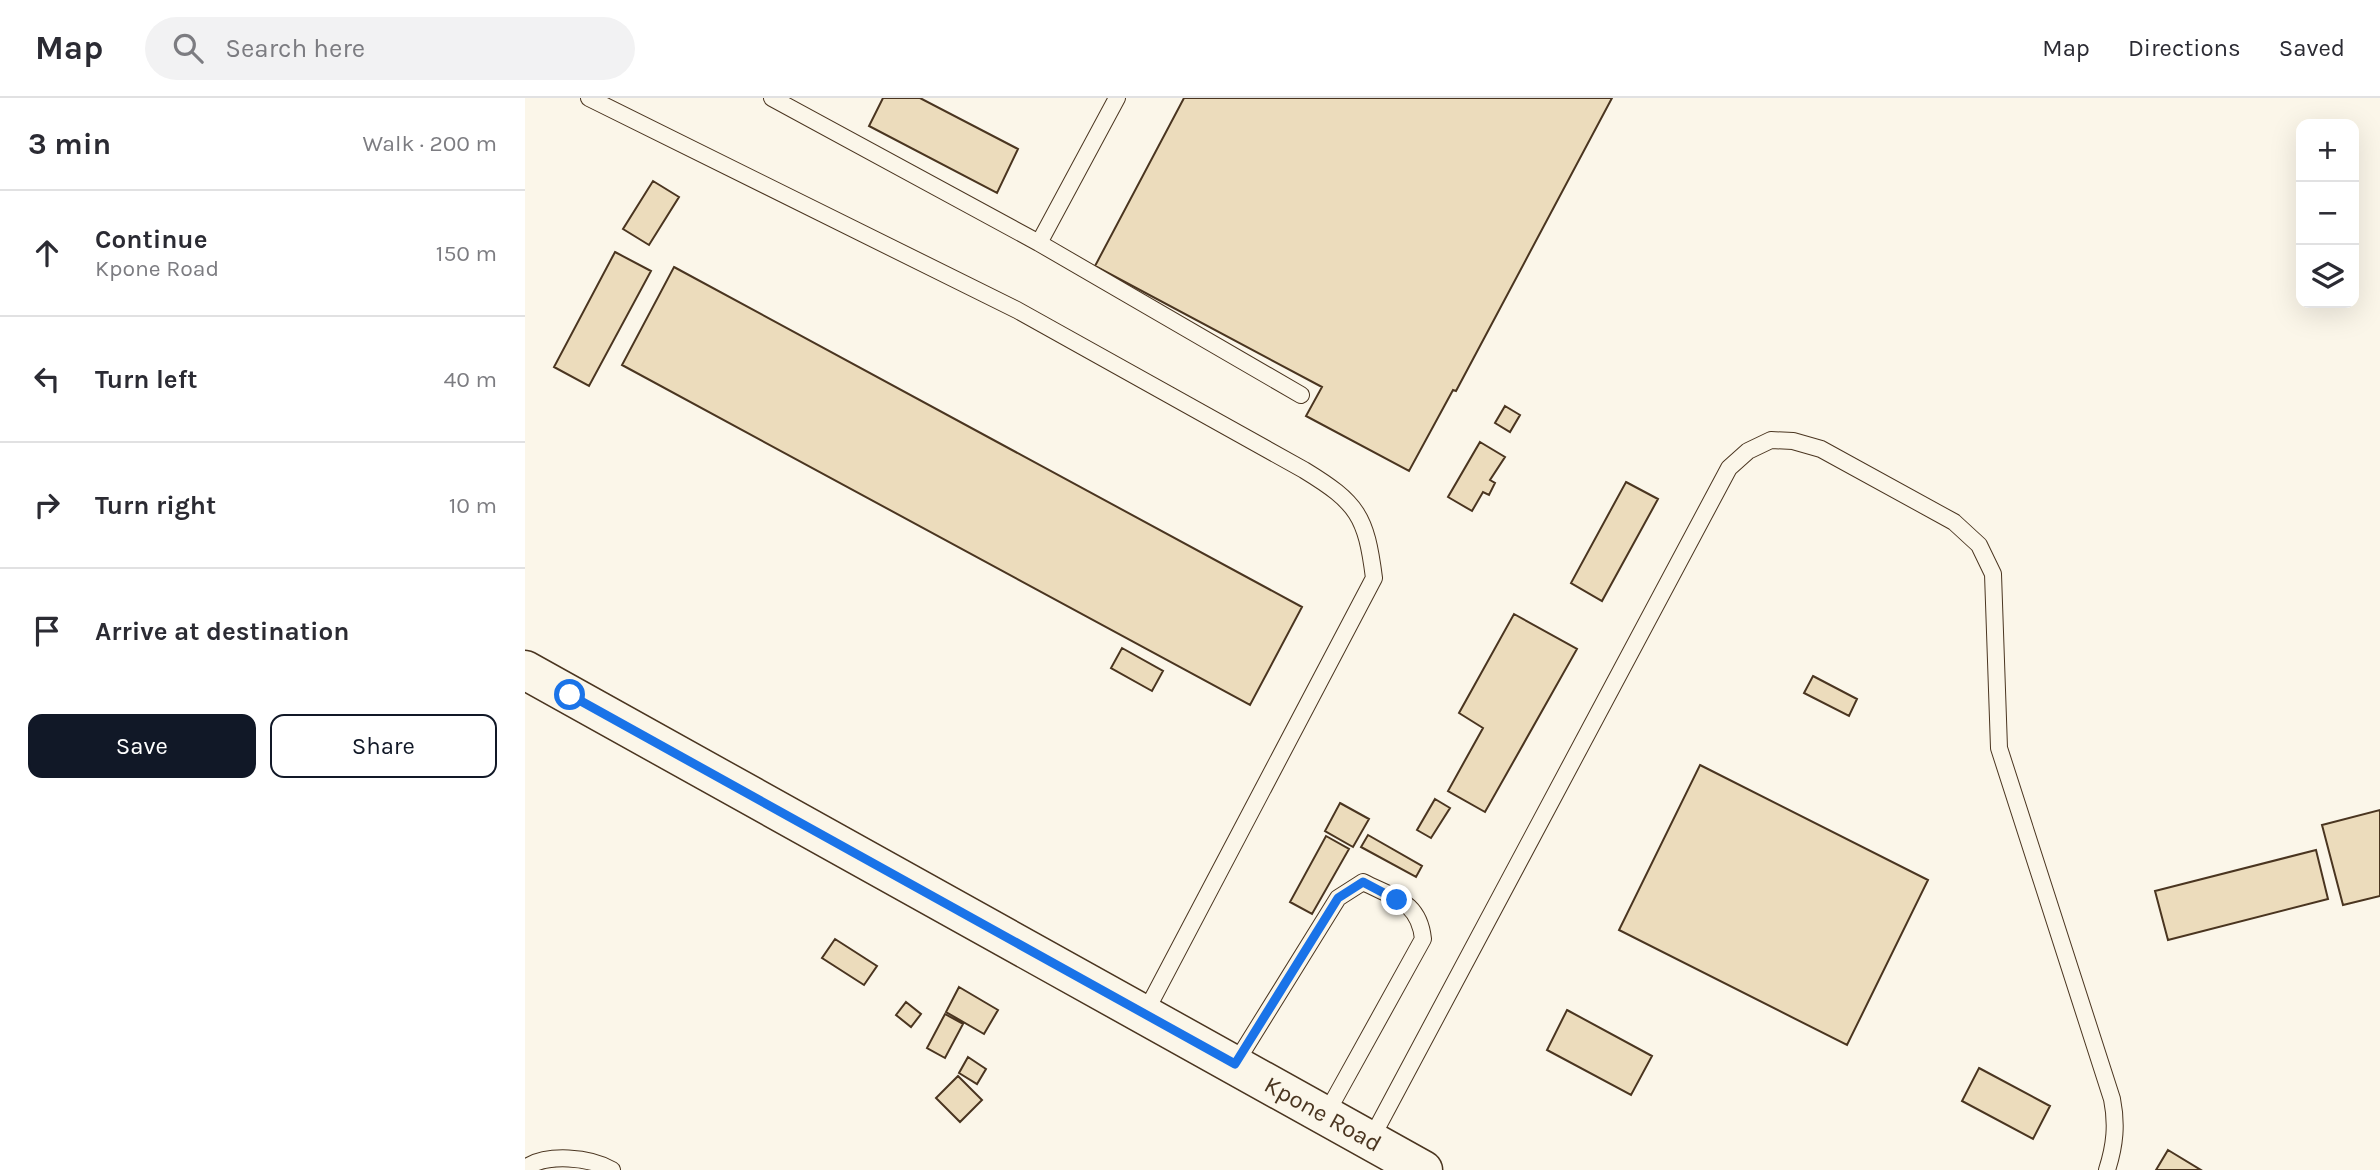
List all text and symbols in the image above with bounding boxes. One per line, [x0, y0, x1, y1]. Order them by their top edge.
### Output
search box [145, 17, 635, 80]
text: Map [35, 29, 103, 67]
icon: search [169, 29, 207, 67]
text: Search here [225, 33, 365, 64]
text: Map [2042, 34, 2090, 62]
text: Directions [2128, 34, 2241, 62]
text: Saved [2279, 34, 2345, 62]
map controls [2296, 119, 2359, 308]
button: + [2296, 119, 2359, 182]
text: 3 min [28, 126, 111, 162]
text: Walk · 200 m [362, 130, 497, 157]
button: − [2296, 182, 2359, 245]
text: Continue [95, 224, 207, 255]
icon: ahead [28, 234, 66, 272]
text: 150 m [436, 240, 497, 267]
button: layers [2296, 245, 2359, 308]
text: Kpone Road [95, 255, 219, 282]
icon: left [28, 360, 66, 398]
text: Turn left [95, 364, 197, 395]
text: 40 m [444, 366, 497, 393]
icon: right [28, 486, 66, 524]
text: Turn right [95, 490, 216, 521]
text: 10 m [449, 492, 497, 519]
icon: arrive [28, 612, 66, 650]
text: Arrive at destination [95, 616, 349, 647]
route start [554, 679, 585, 710]
button: Save [28, 714, 256, 778]
button: Share [270, 714, 497, 778]
route end [1381, 884, 1412, 915]
street label: Kpone Road [1260, 1070, 1386, 1158]

